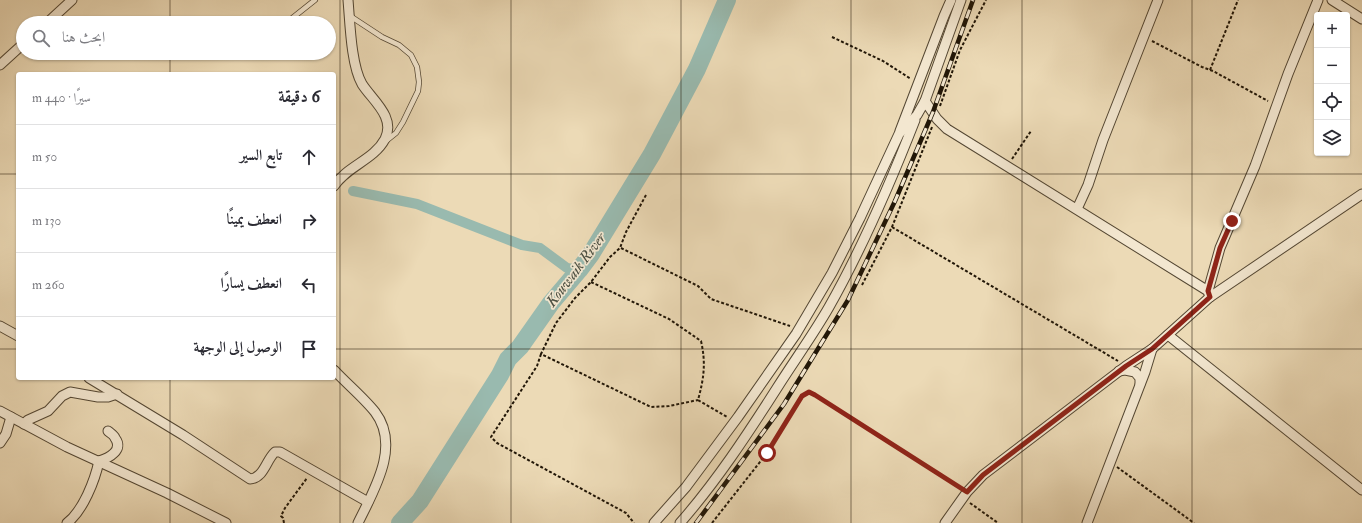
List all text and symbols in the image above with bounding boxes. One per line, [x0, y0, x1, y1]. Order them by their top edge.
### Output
map controls [1314, 12, 1350, 156]
button: + [1314, 12, 1350, 48]
search box [16, 16, 336, 60]
icon: search [30, 27, 52, 49]
text: ابحث هنا [62, 28, 105, 47]
button: − [1314, 48, 1350, 84]
button: locate [1314, 84, 1350, 120]
text: 6 دقيقة [278, 86, 320, 107]
text: سيرًا · 440 m [32, 90, 91, 106]
button: layers [1314, 120, 1350, 156]
text: تابع السير [240, 146, 282, 165]
icon: ahead [298, 146, 320, 168]
text: 50 m [32, 149, 57, 165]
text: انعطف يمينًا [227, 210, 282, 229]
icon: right [298, 210, 320, 232]
route end [1223, 212, 1241, 230]
text: 130 m [32, 213, 61, 229]
water label: Kouwaik River [541, 228, 611, 312]
text: انعطف يسارًا [221, 274, 282, 293]
icon: left [298, 274, 320, 296]
text: 260 m [32, 277, 65, 293]
text: الوصول إلى الوجهة [194, 338, 282, 357]
icon: arrive [298, 338, 320, 360]
route start [758, 444, 776, 462]

